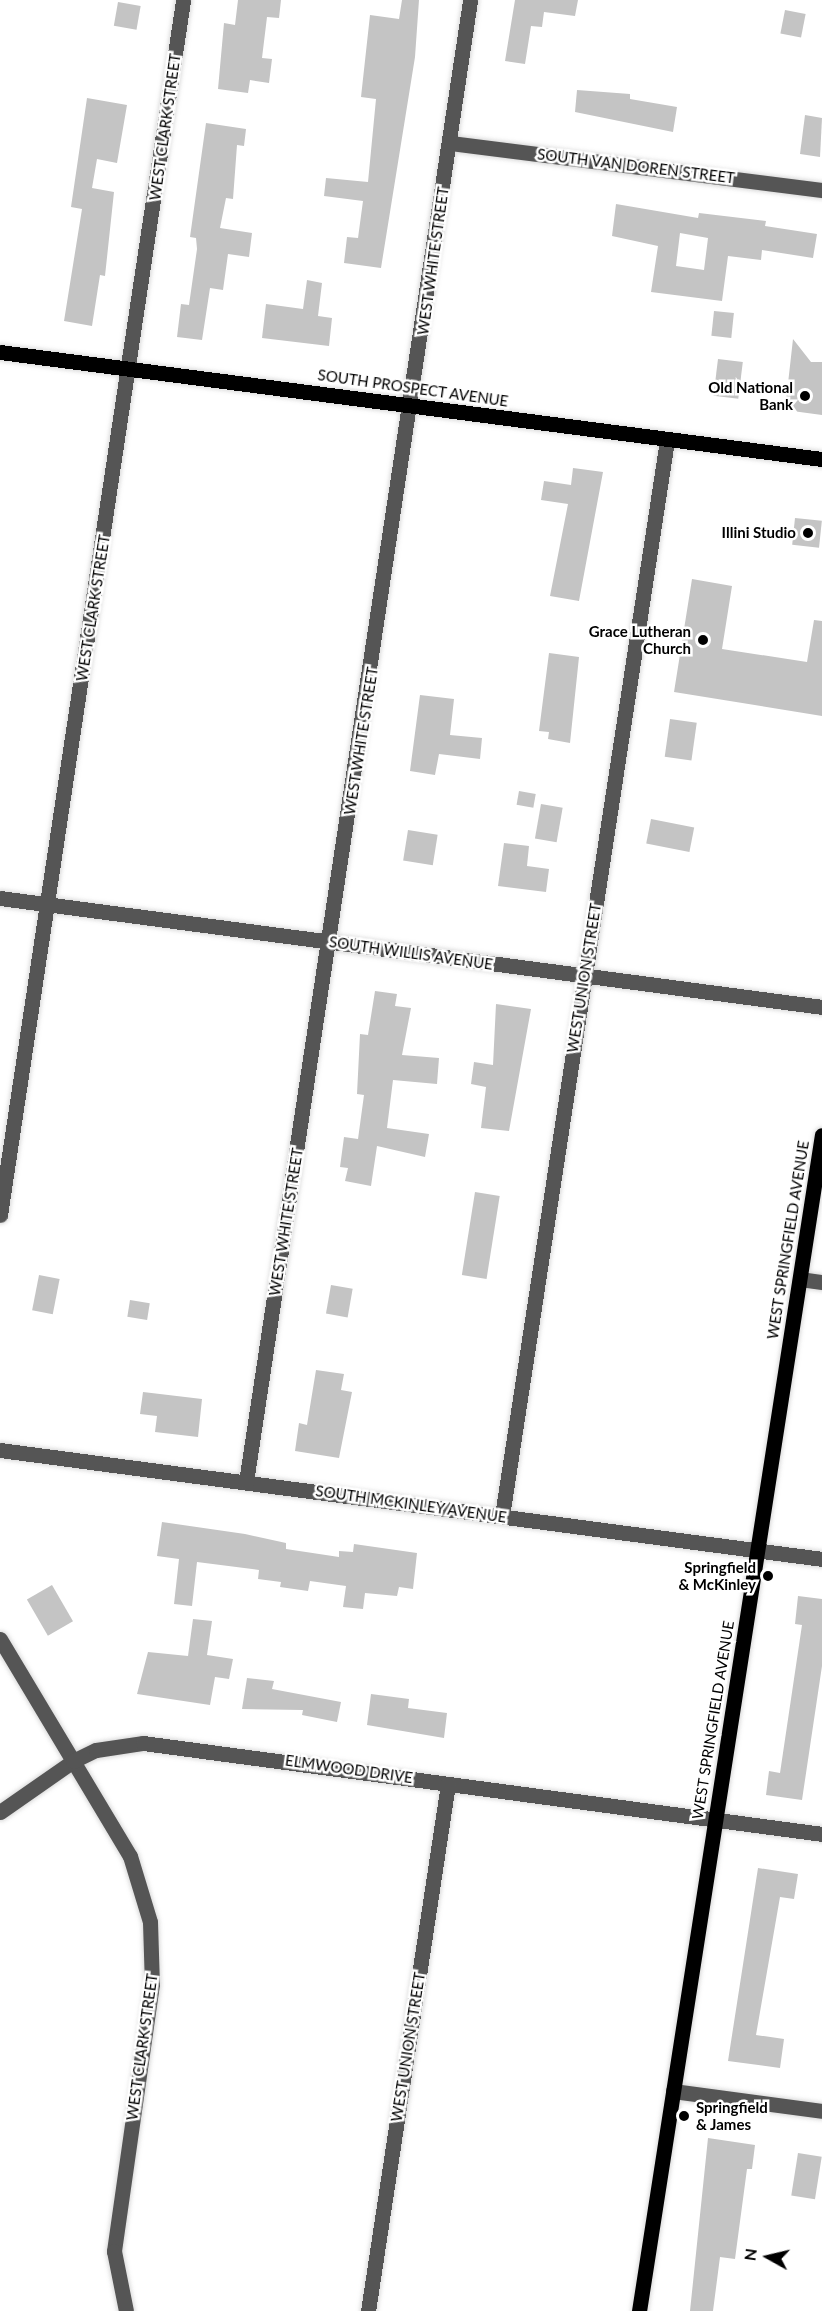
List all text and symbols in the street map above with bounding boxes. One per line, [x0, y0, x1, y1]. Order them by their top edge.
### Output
street label: WEST CLARK STREET [146, 52, 184, 202]
street label: SOUTH VAN DOREN STREET [536, 145, 736, 187]
street label: WEST WHITE STREET [414, 185, 452, 337]
street label: SOUTH PROSPECT AVENUE [316, 366, 510, 410]
place label: Old National Bank [708, 378, 793, 413]
marker: Old National Bank [798, 389, 812, 403]
place label: Illini Studio [722, 524, 796, 542]
marker: Illini Studio [801, 526, 815, 540]
street label: WEST CLARK STREET [72, 533, 114, 683]
place label: Grace Lutheran Church [589, 622, 691, 657]
marker: Grace Lutheran Church [696, 633, 710, 647]
street label: WEST WHITE STREET [340, 665, 382, 817]
street label: WEST UNION STREET [563, 902, 605, 1054]
street label: SOUTH WILLIS AVENUE [328, 933, 494, 973]
street label: WEST SPRINGFIELD AVENUE [763, 1139, 813, 1341]
street label: WEST WHITE STREET [265, 1146, 307, 1298]
street label: SOUTH MCKINLEY AVENUE [314, 1482, 508, 1526]
place label: Springfield & McKinley [678, 1558, 756, 1593]
marker: Springfield & McKinley [761, 1569, 775, 1583]
street label: WEST SPRINGFIELD AVENUE [688, 1619, 738, 1821]
street label: ELMWOOD DRIVE [284, 1751, 414, 1787]
street label: WEST UNION STREET [387, 1971, 429, 2123]
street label: WEST CLARK STREET [123, 1972, 161, 2122]
place label: Springfield & James [696, 2098, 768, 2133]
marker: Springfield & James [677, 2109, 691, 2123]
north arrow [738, 2227, 798, 2287]
text: N [739, 2247, 760, 2262]

